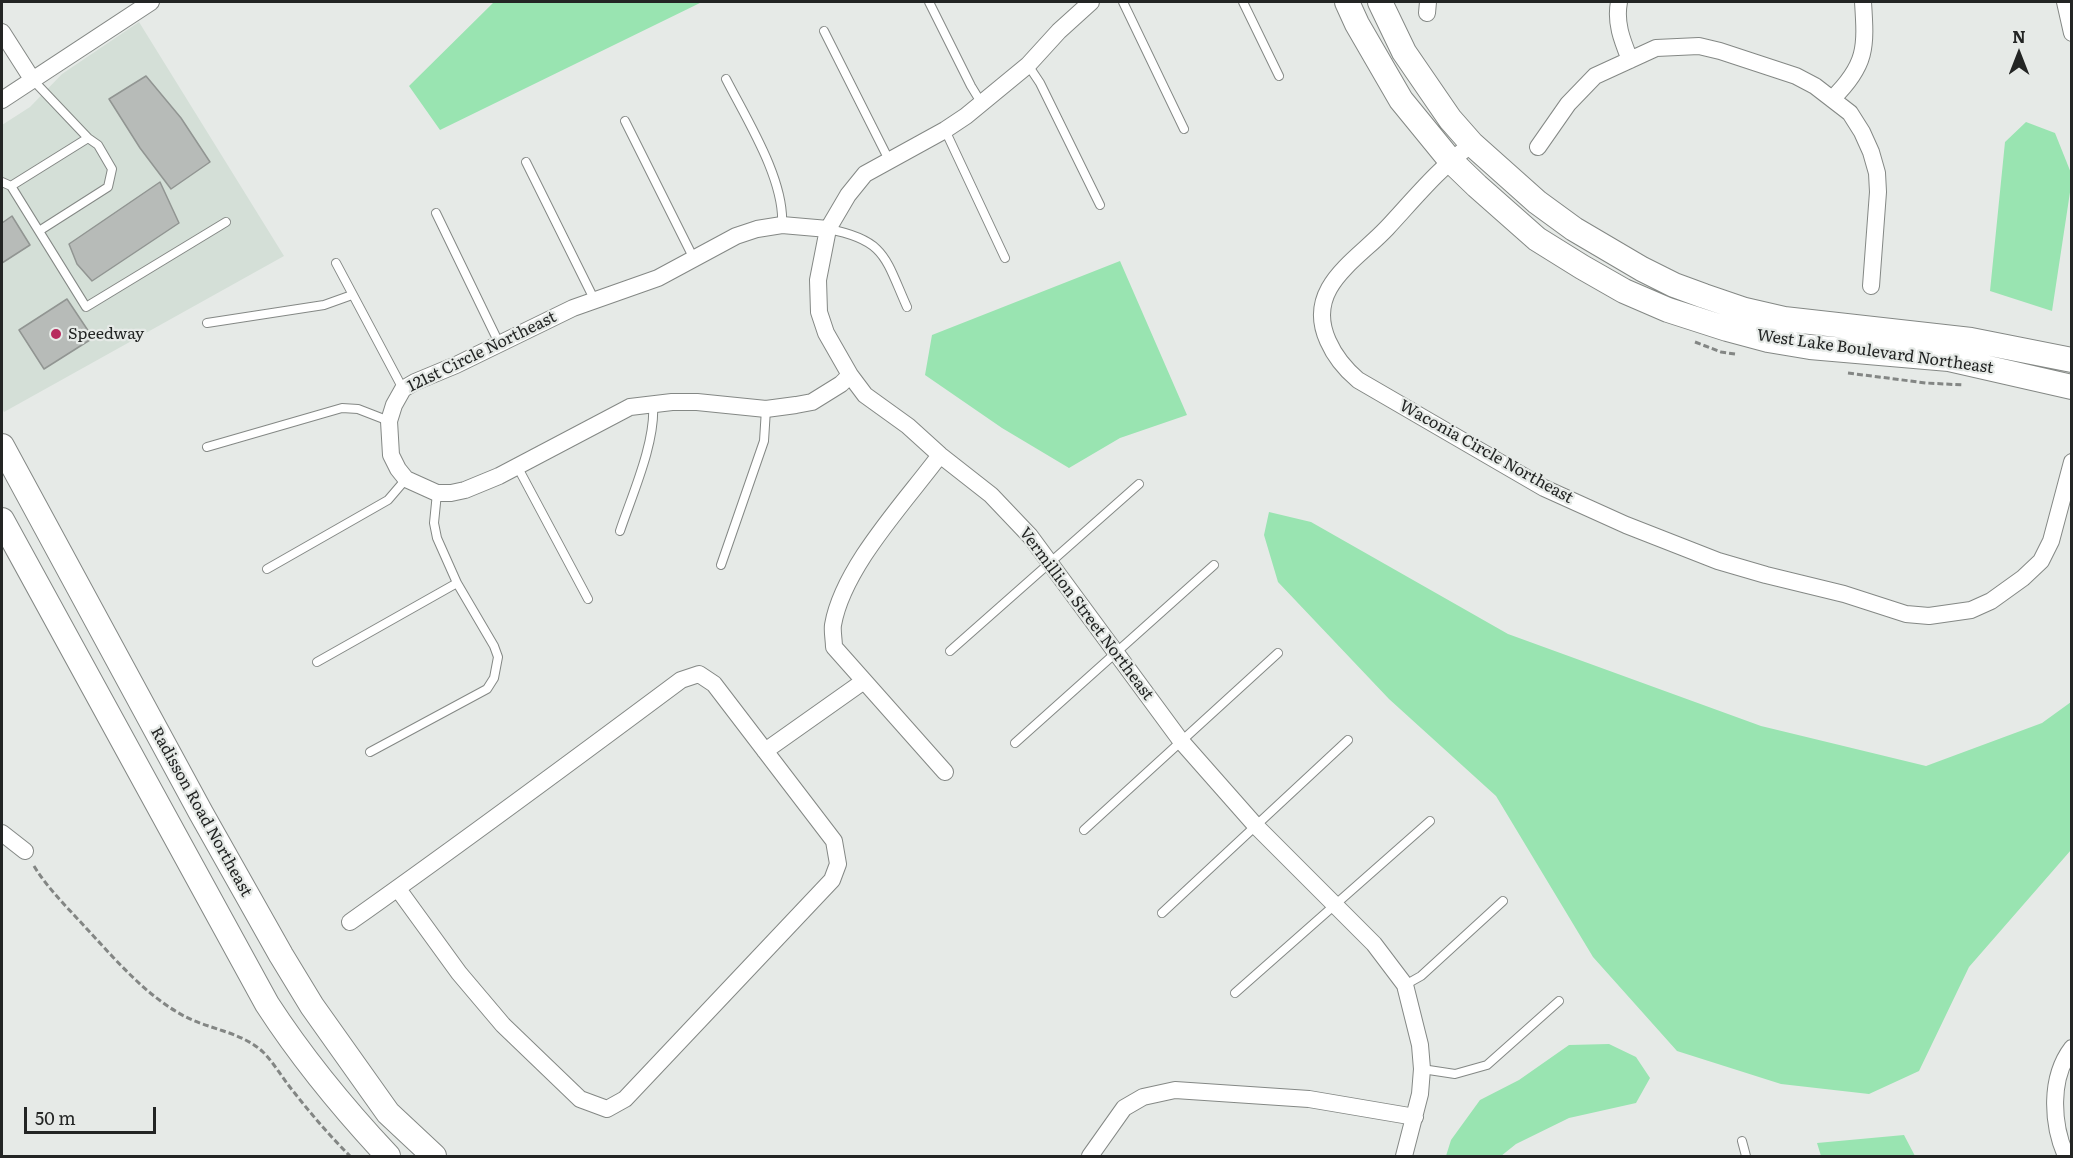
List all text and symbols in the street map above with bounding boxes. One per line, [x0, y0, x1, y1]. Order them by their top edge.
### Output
north arrow [1989, 24, 2049, 84]
text: N [2012, 24, 2026, 48]
street label: 121st Circle Northeast [405, 308, 559, 396]
place label: Speedway [68, 324, 144, 344]
street label: West Lake Boulevard Northeast [1755, 326, 1995, 378]
marker: Speedway [49, 327, 63, 341]
street label: Waconia Circle Northeast [1396, 396, 1576, 508]
street label: Vermillion Street Northeast [1015, 524, 1157, 704]
street label: Radisson Road Northeast [146, 724, 256, 900]
scale bar [27, 1095, 159, 1133]
text: 50 m [35, 1104, 76, 1131]

